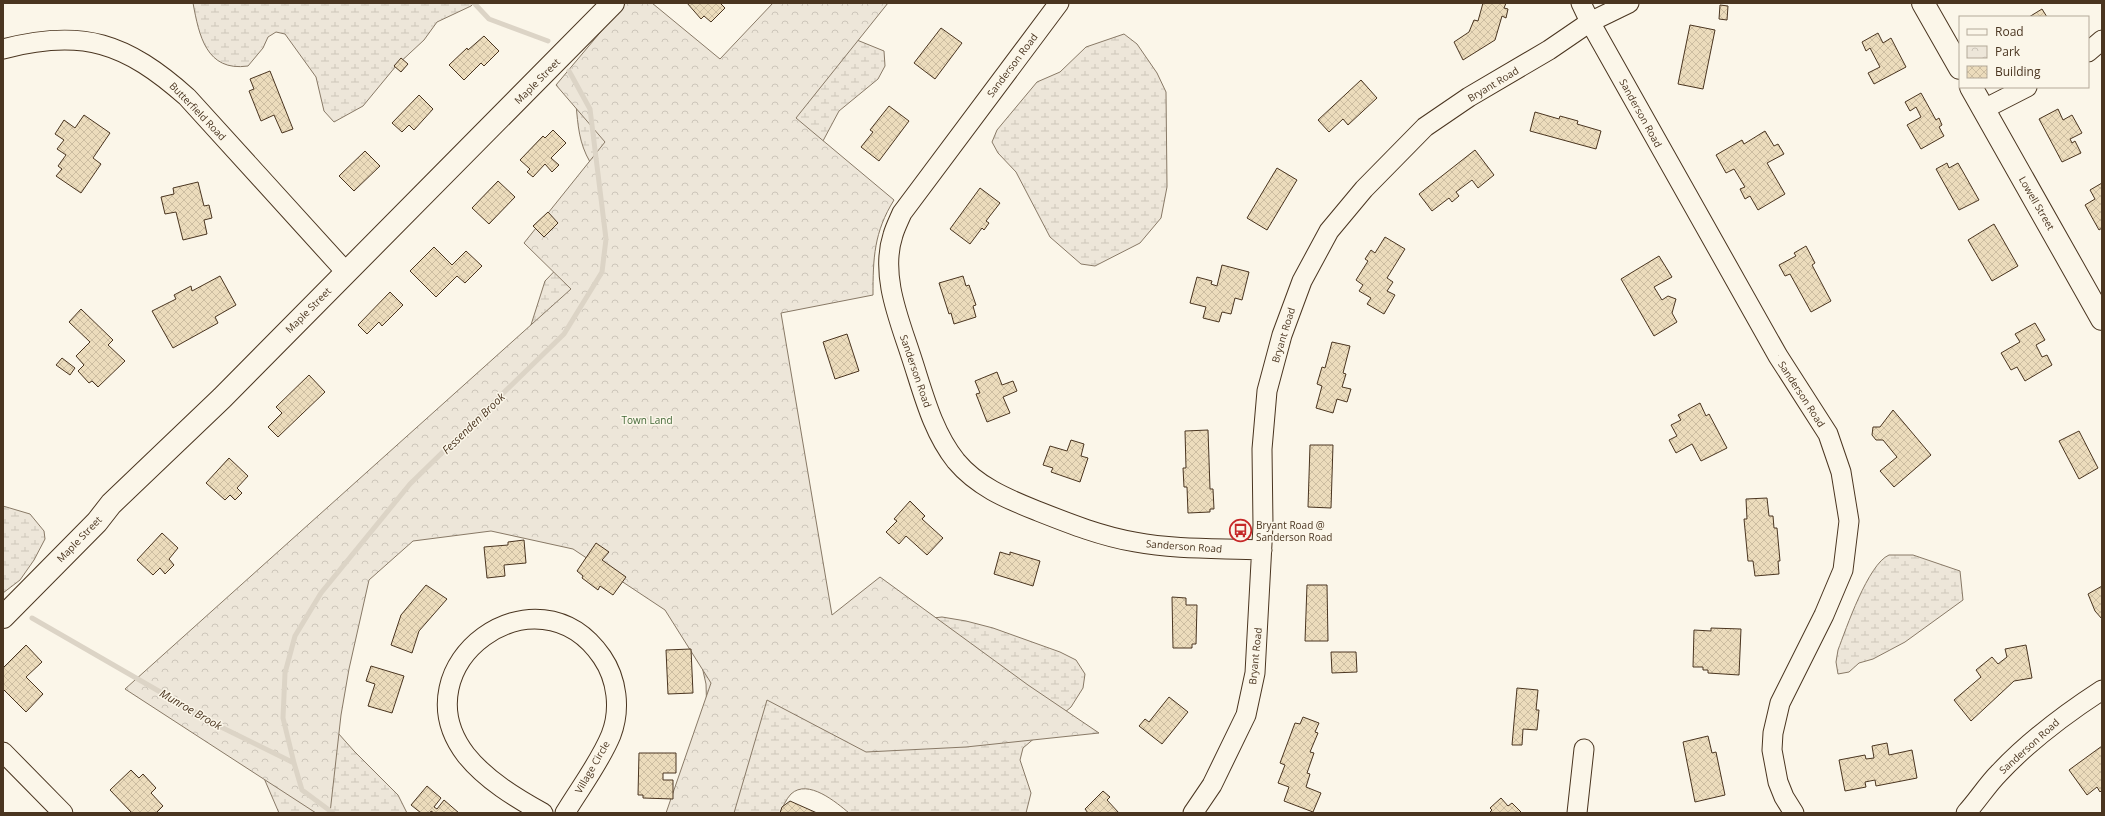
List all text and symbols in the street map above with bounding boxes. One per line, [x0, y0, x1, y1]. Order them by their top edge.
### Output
legend [1959, 16, 2089, 88]
text: Road [1995, 23, 2024, 40]
street label: Sanderson Road [983, 30, 1041, 100]
text: Park [1995, 43, 2021, 60]
street label: Maple Street [511, 55, 563, 107]
street label: Bryant Road [1465, 63, 1521, 105]
text: Building [1995, 63, 2041, 80]
street label: Sanderson Road [1616, 76, 1666, 150]
street label: Butterfield Road [167, 79, 229, 143]
street label: Lowell Street [2016, 173, 2058, 233]
street label: Maple Street [282, 284, 334, 336]
street label: Bryant Road [1268, 306, 1298, 364]
street label: Sanderson Road [897, 333, 935, 409]
street label: Sanderson Road [1775, 358, 1829, 430]
water label: Fessenden Brook [438, 389, 508, 457]
park label: Town Land [621, 413, 673, 427]
street label: Maple Street [53, 512, 105, 565]
bus stop icon: Bryant Road @ Sanderson Road [1227, 518, 1253, 544]
place label: Bryant Road @ Sanderson Road [1256, 518, 1332, 544]
street label: Sanderson Road [1145, 536, 1223, 556]
street label: Bryant Road [1245, 627, 1265, 685]
water label: Munroe Brook [157, 685, 225, 733]
street label: Sanderson Road [1996, 715, 2062, 777]
street label: Village Circle [571, 738, 613, 796]

